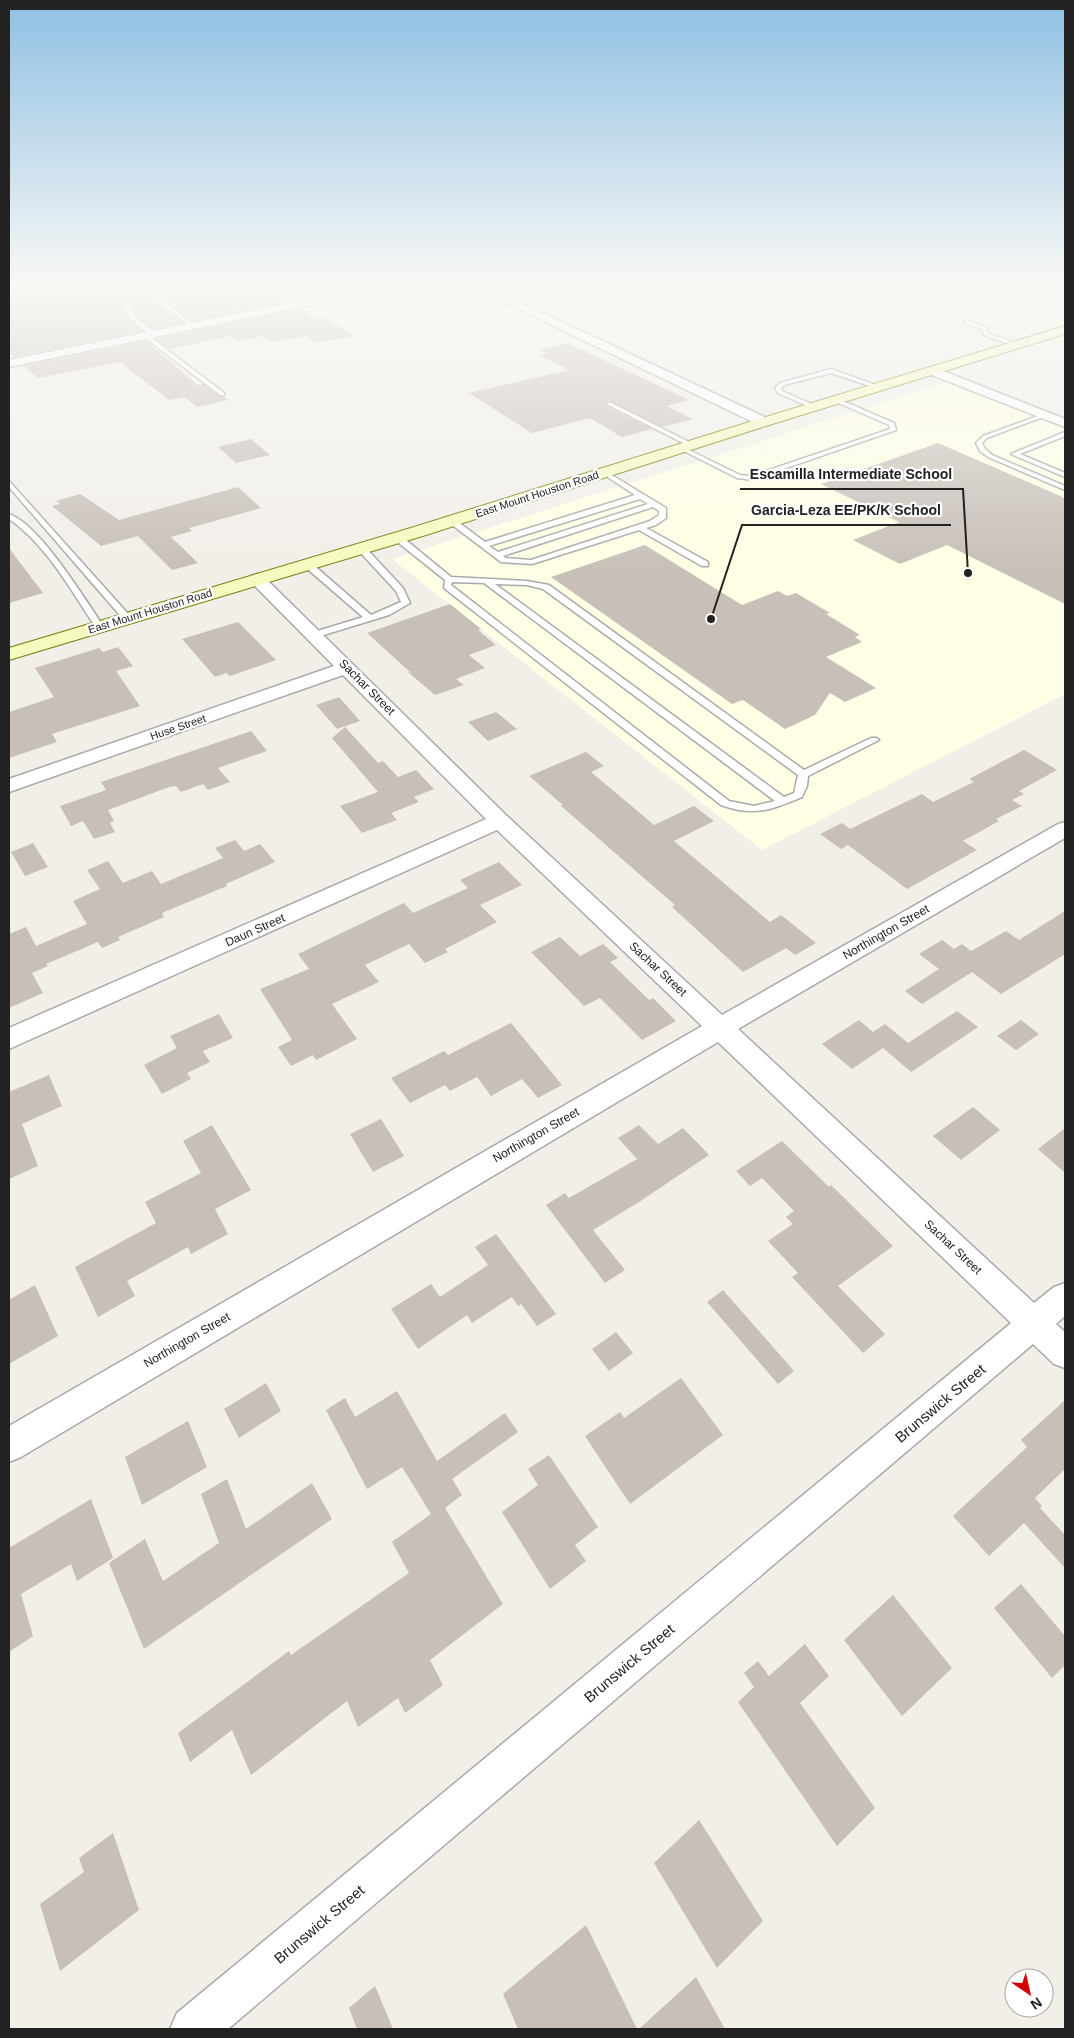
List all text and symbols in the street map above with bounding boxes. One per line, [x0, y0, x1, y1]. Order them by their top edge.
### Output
callout: Escamilla Intermediate School [740, 460, 963, 489]
text: Escamilla Intermediate School [750, 466, 952, 482]
street label: East Mount Houston Road [474, 468, 600, 520]
callout: Garcia-Leza EE/PK/K School [742, 496, 951, 525]
text: Garcia-Leza EE/PK/K School [751, 502, 941, 518]
street label: East Mount Houston Road [87, 586, 213, 636]
street label: Sachar Street [336, 656, 398, 718]
street label: Huse Street [149, 712, 207, 742]
street label: Northington Street [840, 901, 932, 962]
street label: Daun Street [223, 910, 288, 949]
street label: Sachar Street [626, 939, 690, 1000]
street label: Northington Street [490, 1104, 582, 1165]
street label: Sachar Street [921, 1217, 985, 1278]
street label: Northington Street [141, 1309, 233, 1370]
street label: Brunswick Street [891, 1360, 989, 1446]
street label: Brunswick Street [580, 1620, 678, 1706]
street label: Brunswick Street [270, 1881, 368, 1967]
north arrow [1004, 1968, 1054, 2018]
text: N [1028, 1994, 1045, 2013]

